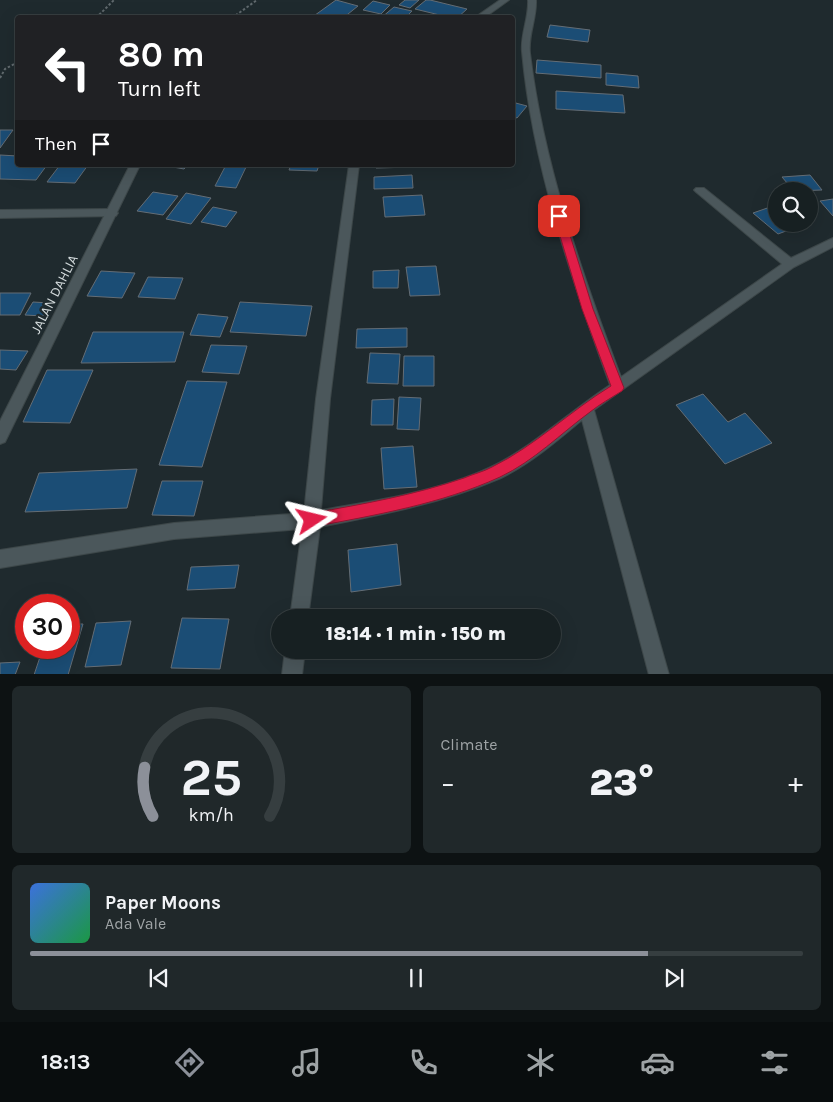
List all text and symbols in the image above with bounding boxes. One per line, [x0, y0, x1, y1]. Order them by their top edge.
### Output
text: 80 m [118, 34, 205, 75]
icon: left [35, 35, 100, 100]
text: Turn left [118, 76, 201, 102]
icon: arrive [87, 130, 115, 158]
text: Then [35, 133, 77, 155]
map controls [768, 182, 818, 232]
button: search [768, 182, 818, 232]
pin [538, 195, 580, 237]
icon: arrive [545, 202, 573, 230]
street label: JALAN DAHLIA [27, 252, 82, 337]
position arrow [285, 493, 337, 545]
speed limit sign: 30 [15, 594, 80, 659]
text: 18:14 · 1 min · 150 m [326, 623, 506, 645]
text: Climate [441, 735, 498, 754]
text: 25 [180, 747, 242, 808]
text: 23° [589, 760, 655, 805]
text: − [441, 766, 455, 799]
text: + [788, 766, 803, 799]
text: km/h [189, 805, 234, 826]
text: Paper Moons [105, 892, 221, 914]
text: Ada Vale [105, 914, 166, 933]
icon: previous [145, 964, 173, 992]
icon: pause [402, 964, 430, 992]
icon: next [660, 964, 688, 992]
icon: directions [172, 1045, 207, 1080]
icon: music [289, 1045, 324, 1080]
icon: phone [406, 1045, 441, 1080]
icon: climate [523, 1045, 558, 1080]
icon: car [640, 1045, 675, 1080]
icon: filters [757, 1045, 792, 1080]
text: 18:13 [41, 1049, 90, 1075]

